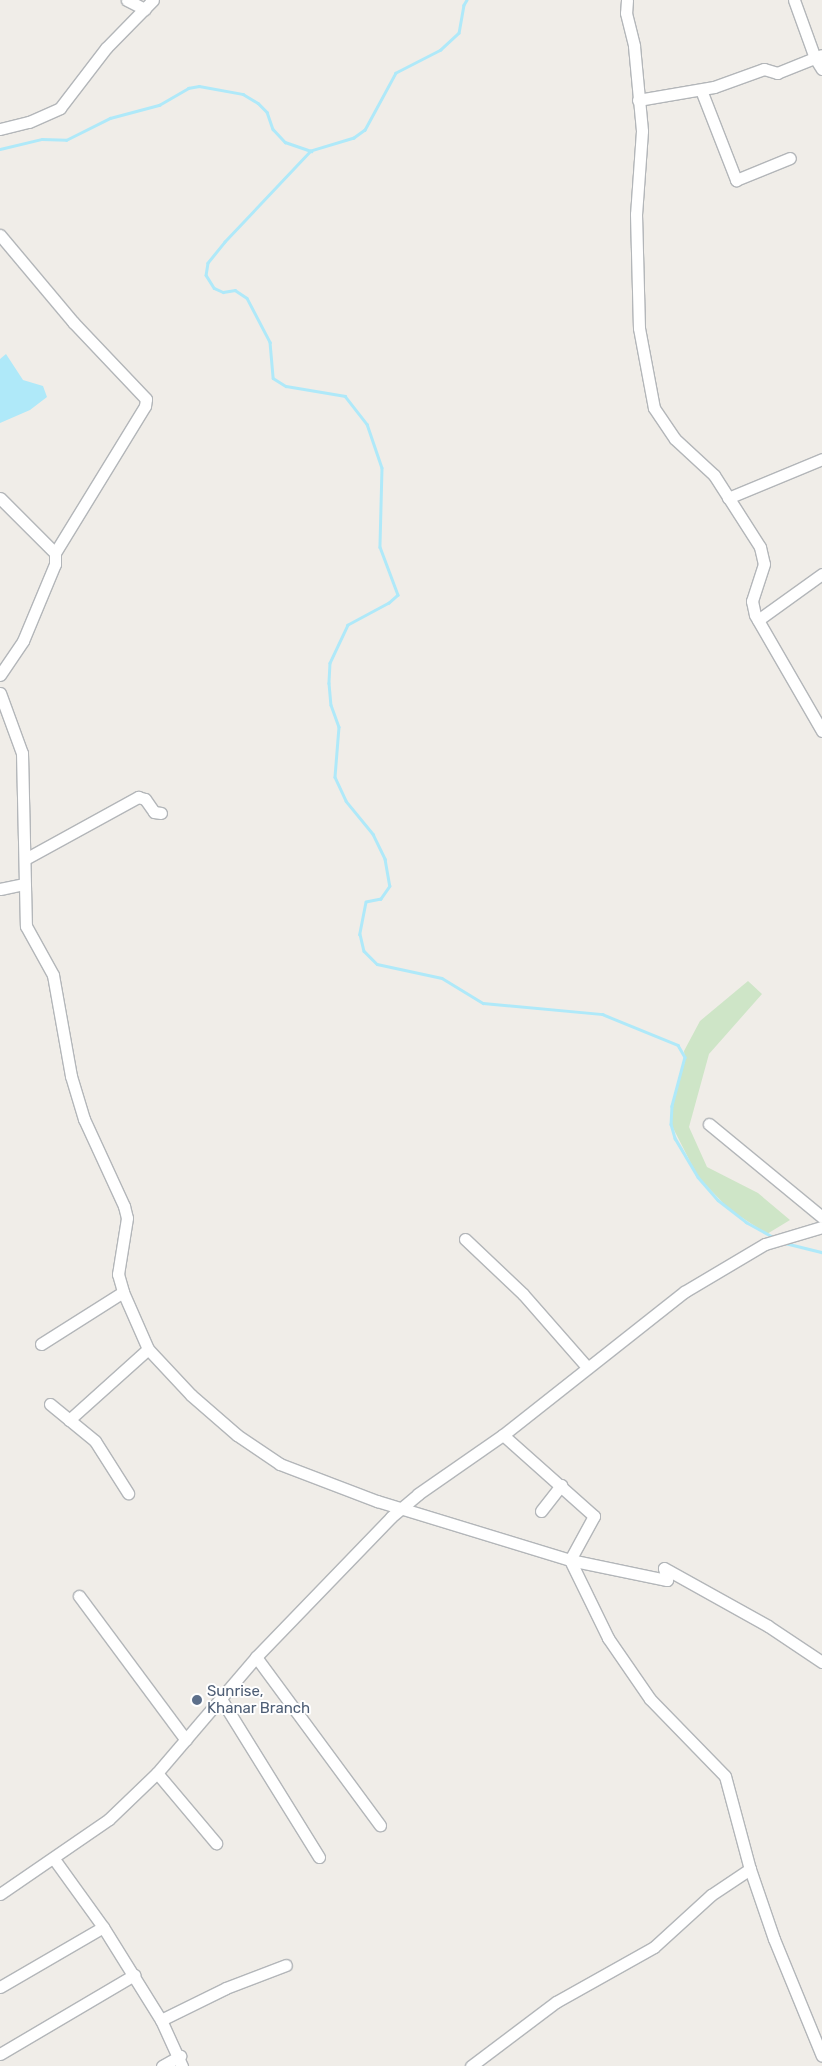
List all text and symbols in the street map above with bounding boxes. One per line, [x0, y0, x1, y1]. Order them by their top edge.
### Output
place label: Sunrise, Khanar Branch [207, 1682, 311, 1717]
marker: Sunrise, Khanar Branch [191, 1694, 203, 1706]

